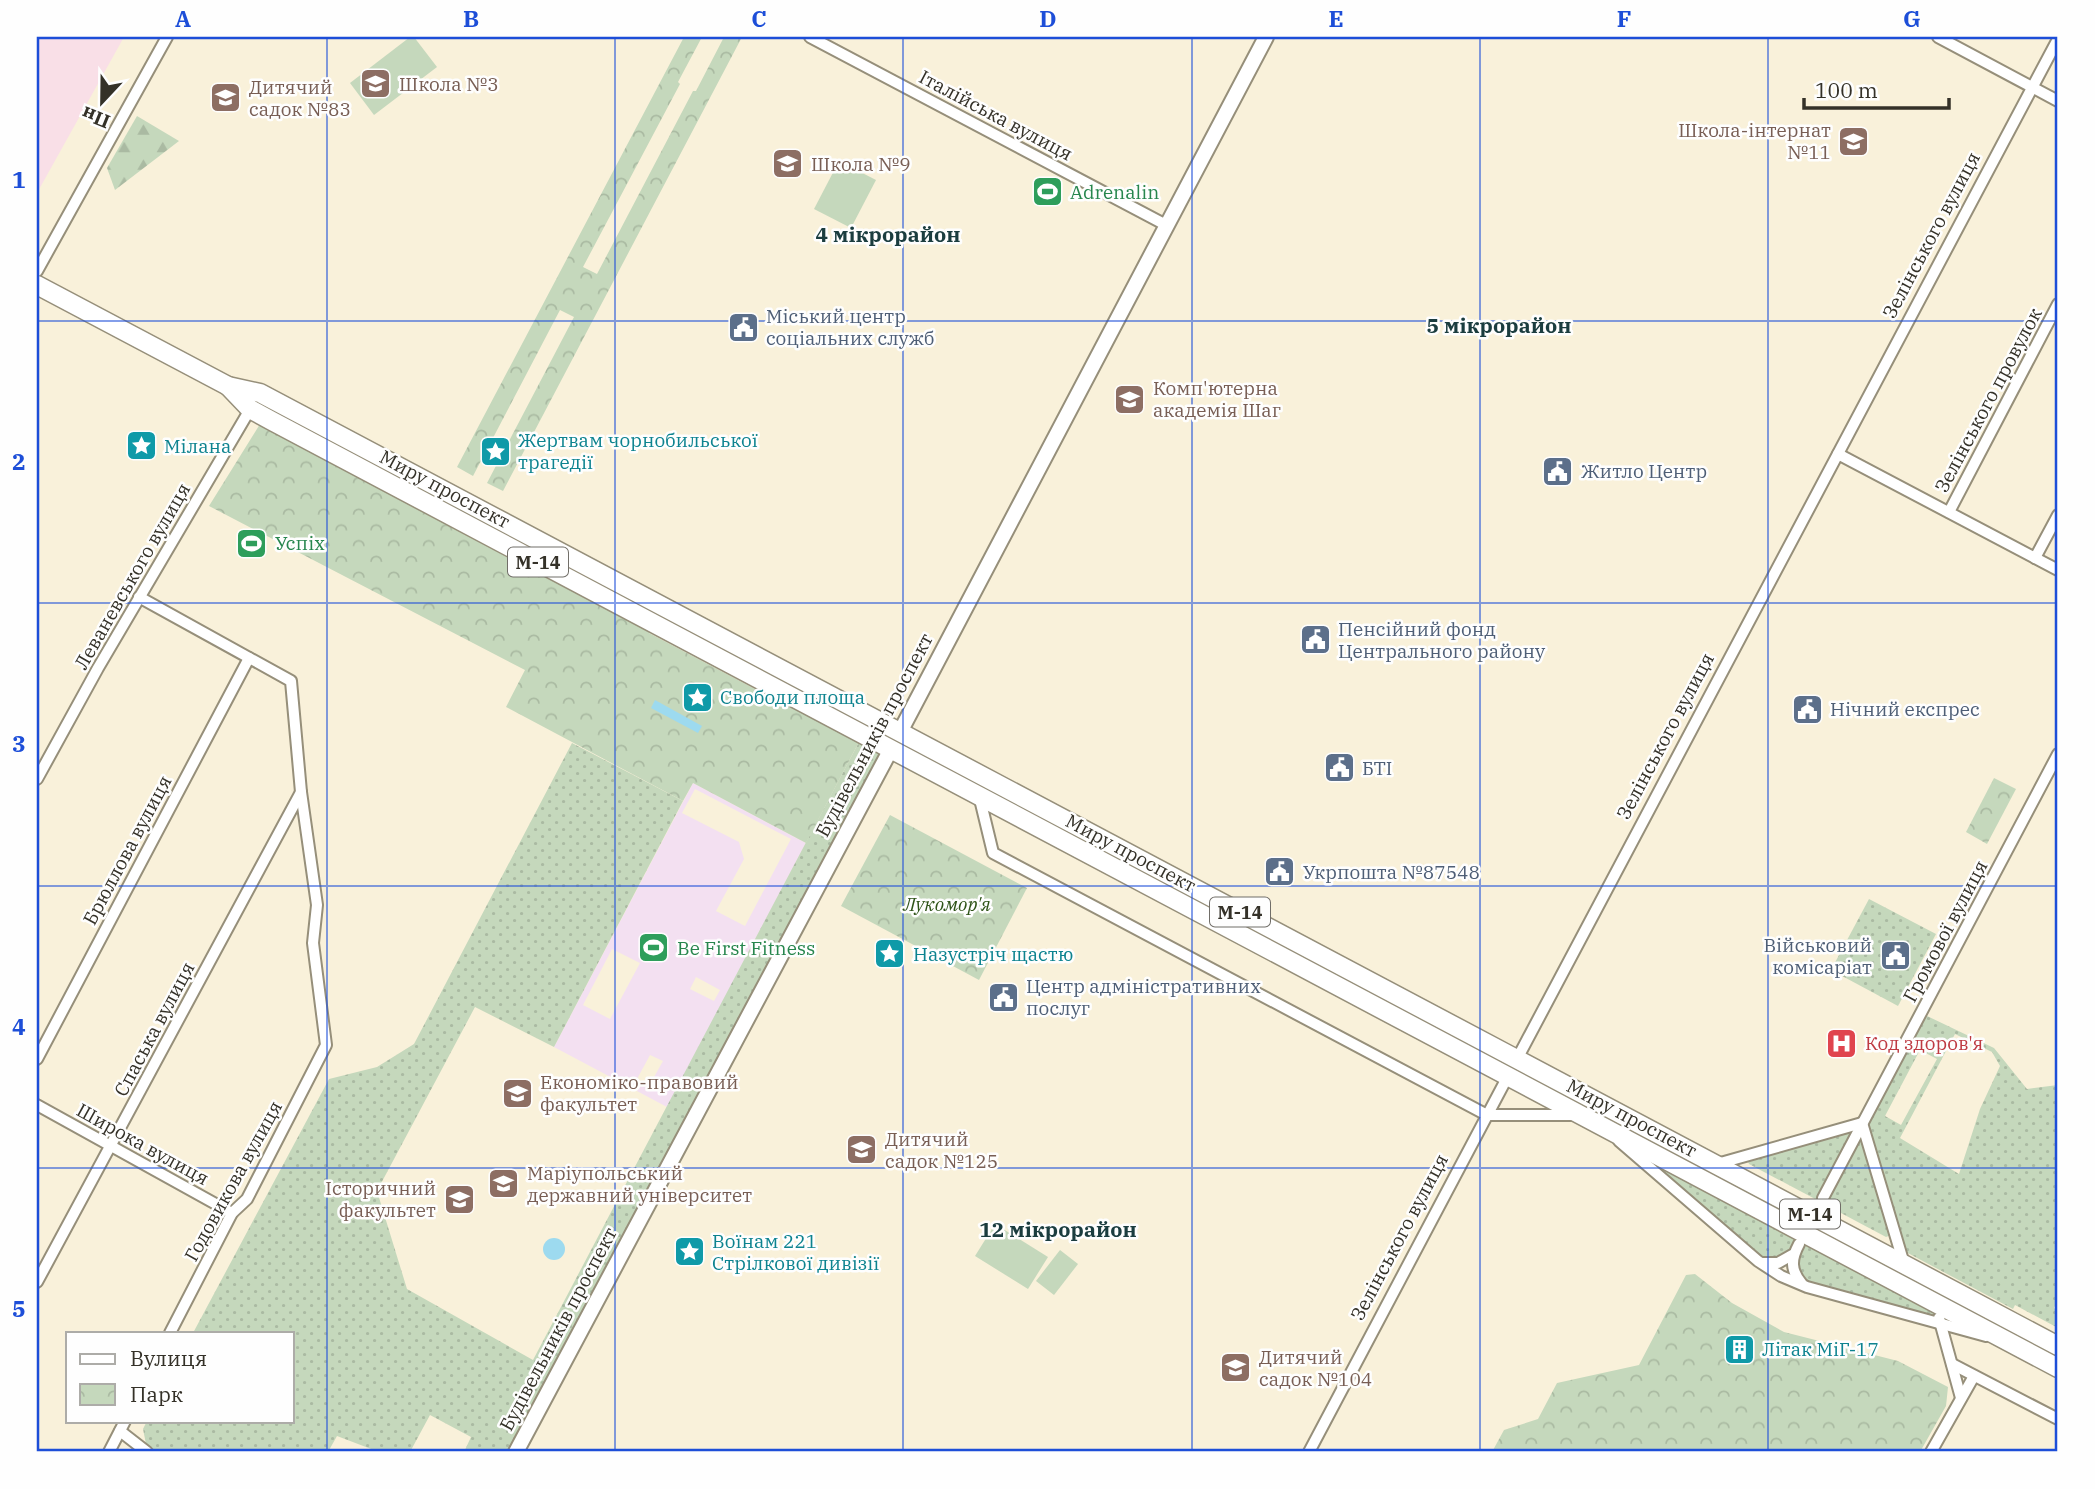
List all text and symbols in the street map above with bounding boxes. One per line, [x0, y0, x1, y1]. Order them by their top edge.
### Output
text: A [175, 3, 191, 33]
text: B [463, 3, 479, 33]
text: C [751, 3, 767, 33]
text: D [1039, 3, 1057, 33]
text: E [1328, 3, 1344, 33]
text: F [1617, 3, 1631, 33]
text: G [1903, 3, 1921, 33]
street label: Італійська вулиця [915, 64, 1077, 166]
north arrow [66, 66, 136, 136]
scale bar [1804, 66, 1950, 110]
school or university icon: Школа №3 [359, 67, 393, 101]
place label: Школа №3 [399, 72, 499, 96]
place label: Дитячий садок №83 [249, 75, 351, 121]
text: 100 m [1815, 76, 1878, 104]
school or university icon: Дитячий садок №83 [209, 81, 243, 115]
text: Пн [78, 101, 113, 134]
place label: Школа-інтернат №11 [1678, 118, 1831, 164]
school or university icon: Школа-інтернат №11 [1837, 124, 1871, 158]
school or university icon: Школа №9 [771, 147, 805, 181]
street label: Зелінського вулиця [1877, 148, 1985, 322]
place label: Школа №9 [811, 152, 911, 176]
text: 1 [12, 164, 26, 194]
sports icon: Adrenalin [1030, 175, 1064, 209]
place label: Adrenalin [1070, 180, 1159, 204]
district label: 4 мікрорайон [816, 220, 960, 248]
place label: Міський центр соціальних служб [766, 304, 934, 350]
street label: Зелінського провулок [1929, 304, 2047, 496]
public building icon: Міський центр соціальних служб [726, 310, 760, 344]
district label: 5 мікрорайон [1427, 311, 1571, 339]
place label: Комп'ютерна академія Шаг [1153, 376, 1281, 422]
school or university icon: Комп'ютерна академія Шаг [1113, 382, 1147, 416]
place label: Жертвам чорнобильської трагедії [518, 428, 758, 474]
place icon: Мілана [124, 429, 158, 463]
place label: Мілана [164, 434, 232, 458]
place icon: Жертвам чорнобильської трагедії [478, 434, 512, 468]
street label: Миру проспект [376, 445, 514, 533]
text: 2 [12, 446, 26, 476]
public building icon: Житло Центр [1541, 454, 1575, 488]
place label: Житло Центр [1581, 459, 1707, 483]
street label: Леваневського вулиця [69, 479, 195, 673]
sports icon: Успіх [235, 526, 269, 560]
place label: Успіх [275, 531, 325, 555]
road number: М-14 [508, 548, 568, 576]
place label: Пенсійний фонд Центрального району [1338, 617, 1546, 663]
public building icon: Пенсійний фонд Центрального району [1298, 623, 1332, 657]
street label: Будівельників проспект [810, 629, 938, 841]
street label: Зелінського вулиця [1611, 649, 1719, 823]
place icon: Свободи площа [680, 680, 714, 714]
place label: Свободи площа [720, 685, 865, 709]
public building icon: Нічний експрес [1790, 692, 1824, 726]
place label: Нічний експрес [1830, 697, 1980, 721]
text: 3 [12, 728, 26, 758]
public building icon: БТІ [1322, 751, 1356, 785]
place label: БТІ [1362, 756, 1392, 780]
street label: Брюллова вулиця [78, 771, 176, 929]
street label: Миру проспект [1062, 809, 1200, 897]
public building icon: Укрпошта №87548 [1263, 855, 1297, 889]
street label: Громової вулиця [1897, 856, 1993, 1006]
place label: Укрпошта №87548 [1303, 860, 1480, 884]
park label: Лукомор'я [902, 892, 991, 916]
road number: М-14 [1210, 897, 1270, 926]
sports icon: Be First Fitness [637, 931, 671, 965]
place label: Військовий комісаріат [1763, 933, 1872, 979]
place label: Be First Fitness [677, 936, 815, 960]
place icon: Назустріч щастю [873, 937, 907, 971]
public building icon: Військовий комісаріат [1878, 939, 1912, 973]
place label: Назустріч щастю [913, 942, 1073, 966]
street label: Спаська вулиця [109, 958, 199, 1100]
place label: Центр адміністративних послуг [1026, 974, 1261, 1020]
public building icon: Центр адміністративних послуг [986, 980, 1020, 1014]
text: 4 [12, 1011, 26, 1041]
hospital icon: Код здоров'я [1825, 1026, 1859, 1060]
place label: Код здоров'я [1865, 1031, 1983, 1055]
place label: Економіко-правовий факультет [540, 1070, 739, 1116]
street label: Миру проспект [1563, 1074, 1701, 1162]
school or university icon: Економіко-правовий факультет [500, 1076, 534, 1110]
street label: Годовикова вулиця [179, 1097, 287, 1265]
street label: Широка вулиця [73, 1098, 213, 1190]
place label: Дитячий садок №125 [885, 1127, 998, 1173]
school or university icon: Дитячий садок №125 [845, 1133, 879, 1167]
street label: Зелінського вулиця [1345, 1150, 1453, 1324]
place label: Маріупольський державний університет [527, 1161, 752, 1207]
school or university icon: Маріупольський державний університет [487, 1167, 521, 1201]
place label: Історичний факультет [325, 1176, 436, 1222]
school or university icon: Історичний факультет [442, 1182, 476, 1216]
road number: М-14 [1780, 1199, 1840, 1228]
district label: 12 мікрорайон [979, 1215, 1137, 1243]
street label: Будівельників проспект [494, 1223, 622, 1435]
place label: Воїнам 221 Стрілкової дивізії [712, 1229, 879, 1275]
place icon: Воїнам 221 Стрілкової дивізії [672, 1235, 706, 1269]
text: 5 [12, 1293, 26, 1323]
legend [66, 1332, 294, 1422]
building icon: Літак МіГ-17 [1722, 1332, 1756, 1366]
place label: Літак МіГ-17 [1762, 1337, 1879, 1361]
text: Вулиця [130, 1344, 207, 1372]
place label: Дитячий садок №104 [1259, 1345, 1372, 1391]
school or university icon: Дитячий садок №104 [1219, 1351, 1253, 1385]
text: Парк [130, 1380, 183, 1408]

